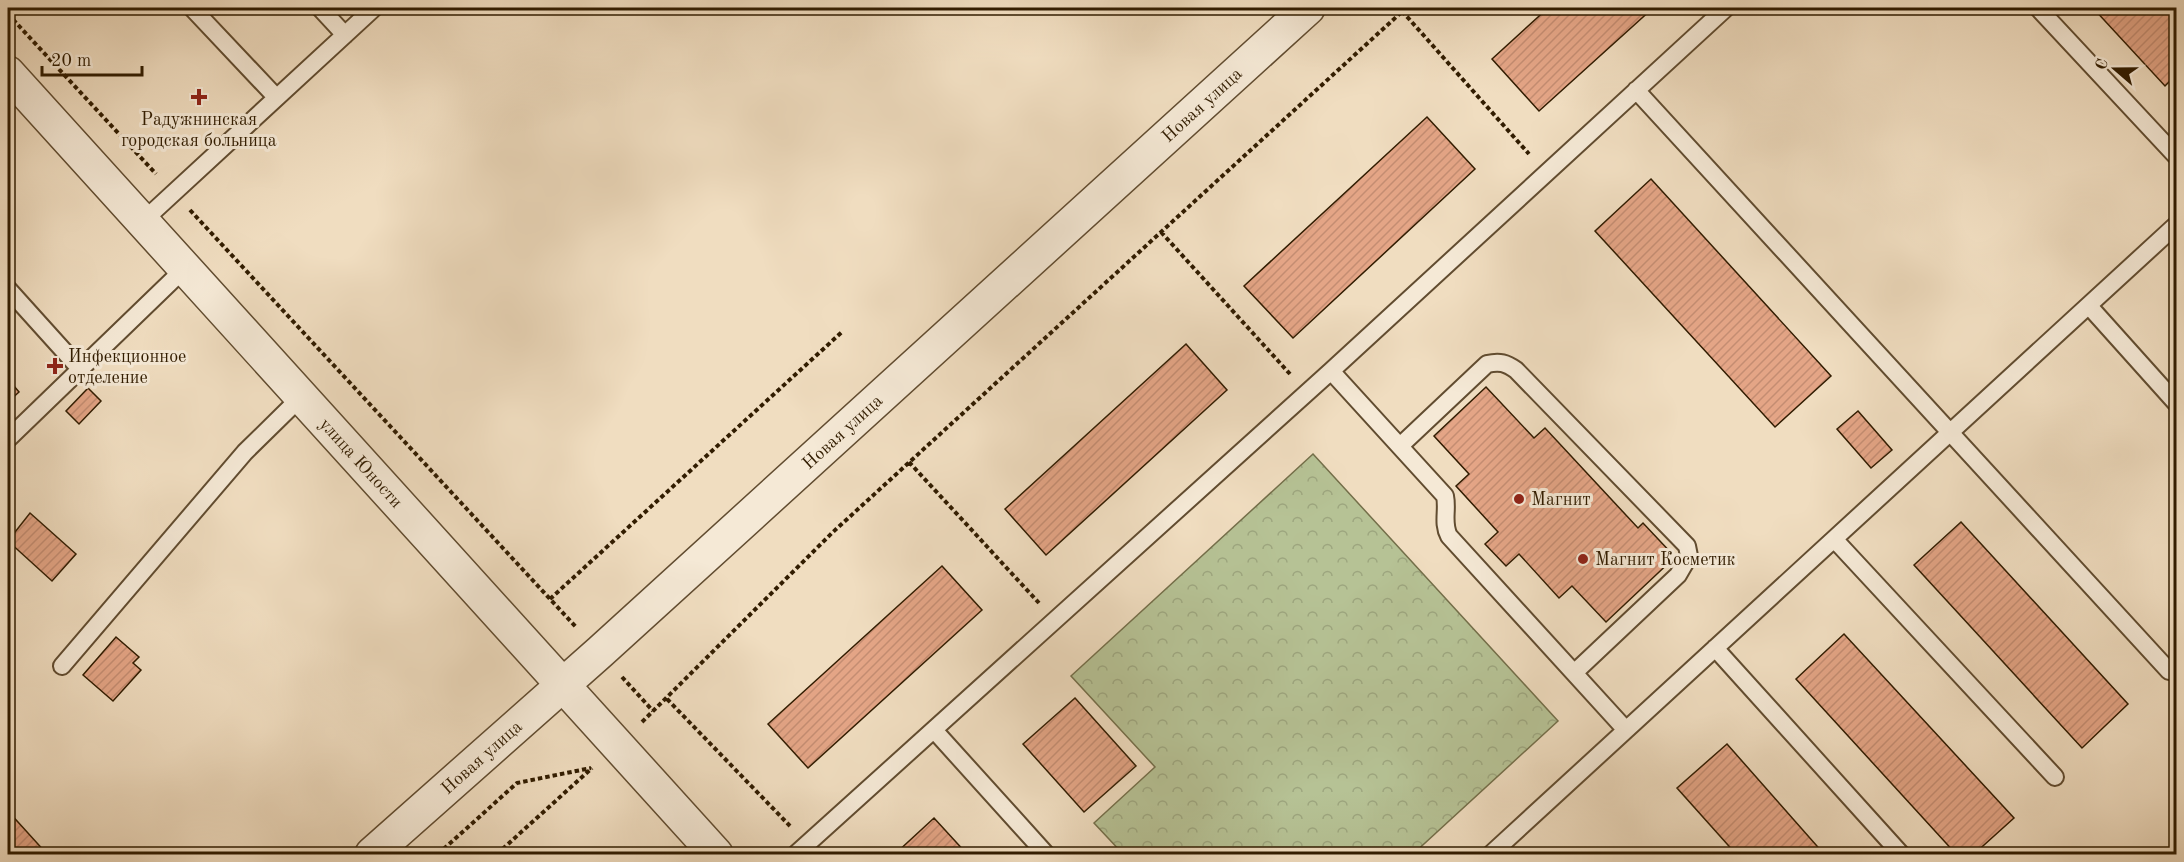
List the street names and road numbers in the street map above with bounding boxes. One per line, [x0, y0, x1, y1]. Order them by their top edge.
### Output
street label: Новая улица [1159, 65, 1246, 146]
street label: Новая улица [799, 392, 886, 473]
street label: улица Юности [316, 415, 406, 512]
street label: Новая улица [438, 718, 526, 798]

